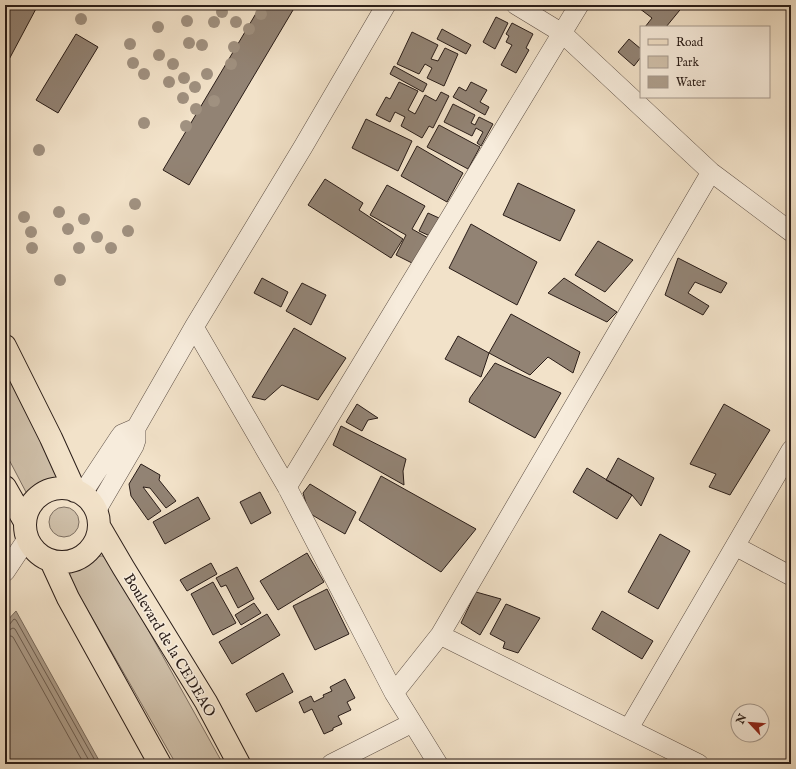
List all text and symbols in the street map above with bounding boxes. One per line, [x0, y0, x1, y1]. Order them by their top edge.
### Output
legend [640, 26, 770, 98]
text: Road [676, 35, 704, 50]
text: Park [676, 55, 699, 70]
text: Water [676, 75, 707, 90]
street label: Boulevard de la CEDEAO [119, 570, 220, 721]
north arrow [730, 703, 770, 743]
text: N [733, 711, 750, 727]

